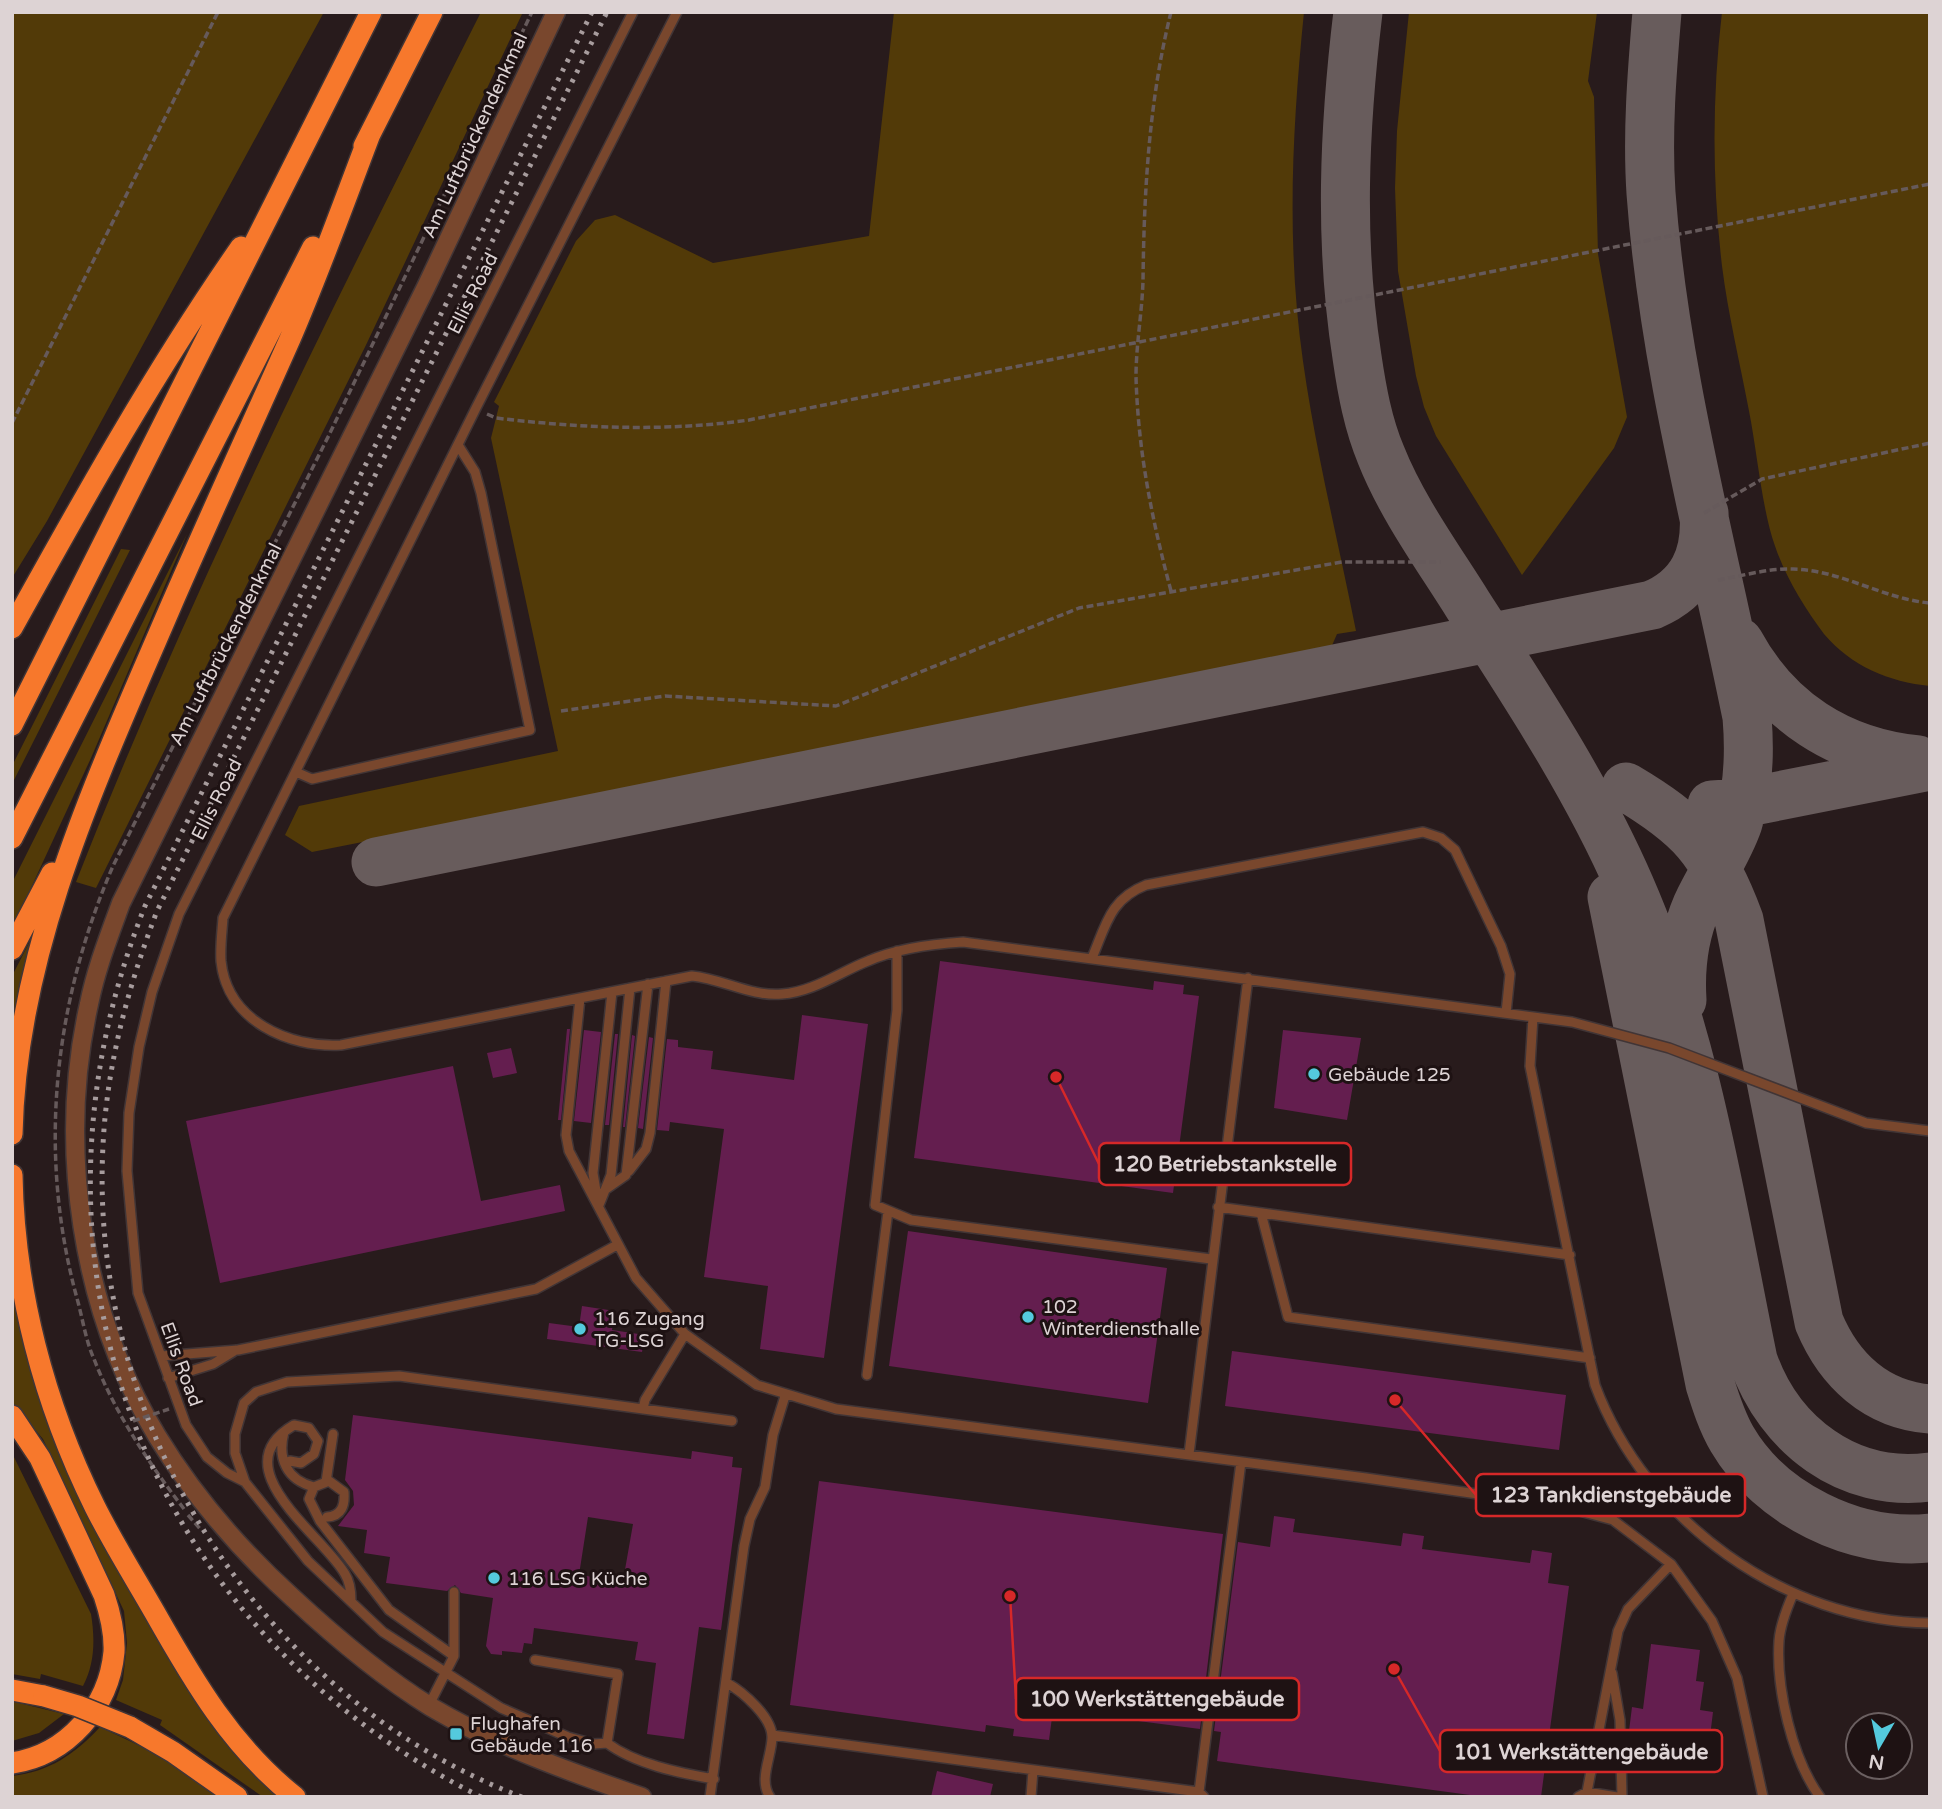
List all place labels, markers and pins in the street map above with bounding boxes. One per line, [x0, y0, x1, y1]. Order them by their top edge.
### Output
place label: Gebäude 125 [1328, 1064, 1451, 1086]
marker: Gebäude 125 [1306, 1066, 1322, 1082]
callout: 120 Betriebstankstelle [1099, 1143, 1351, 1185]
place label: 102 Winterdiensthalle [1042, 1296, 1200, 1340]
place label: 116 Zugang TG-LSG [594, 1308, 705, 1352]
marker: 102 Winterdiensthalle [1020, 1309, 1036, 1325]
marker: 116 Zugang TG-LSG [572, 1321, 588, 1337]
callout: 123 Tankdienstgebäude [1476, 1474, 1745, 1516]
place label: 116 LSG Küche [508, 1568, 647, 1590]
marker: 116 LSG Küche [486, 1570, 502, 1586]
callout: 100 Werkstättengebäude [1016, 1678, 1299, 1720]
place label: Flughafen Gebäude 116 [470, 1713, 593, 1757]
marker: Flughafen Gebäude 116 [448, 1726, 464, 1742]
callout: 101 Werkstättengebäude [1440, 1730, 1722, 1772]

